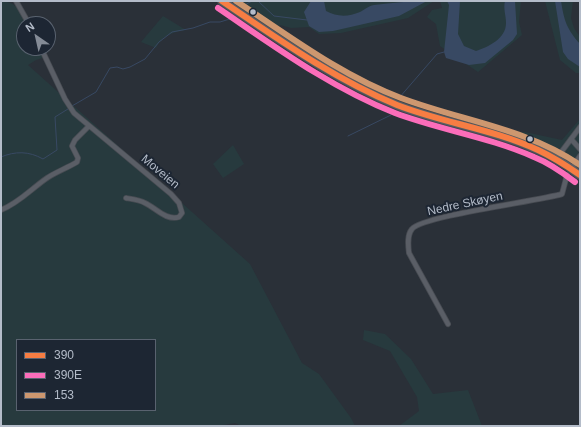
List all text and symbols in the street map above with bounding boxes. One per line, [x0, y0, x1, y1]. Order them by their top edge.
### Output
unlabelled marker [248, 7, 258, 17]
north arrow [16, 16, 56, 56]
text: N [23, 20, 36, 34]
unlabelled marker [525, 134, 535, 144]
street label: Moveien [138, 152, 182, 192]
street label: Nedre Skøyen [426, 189, 504, 219]
legend [16, 339, 156, 411]
text: 390 [54, 348, 74, 362]
text: 390E [54, 368, 82, 382]
text: 153 [54, 388, 74, 402]

